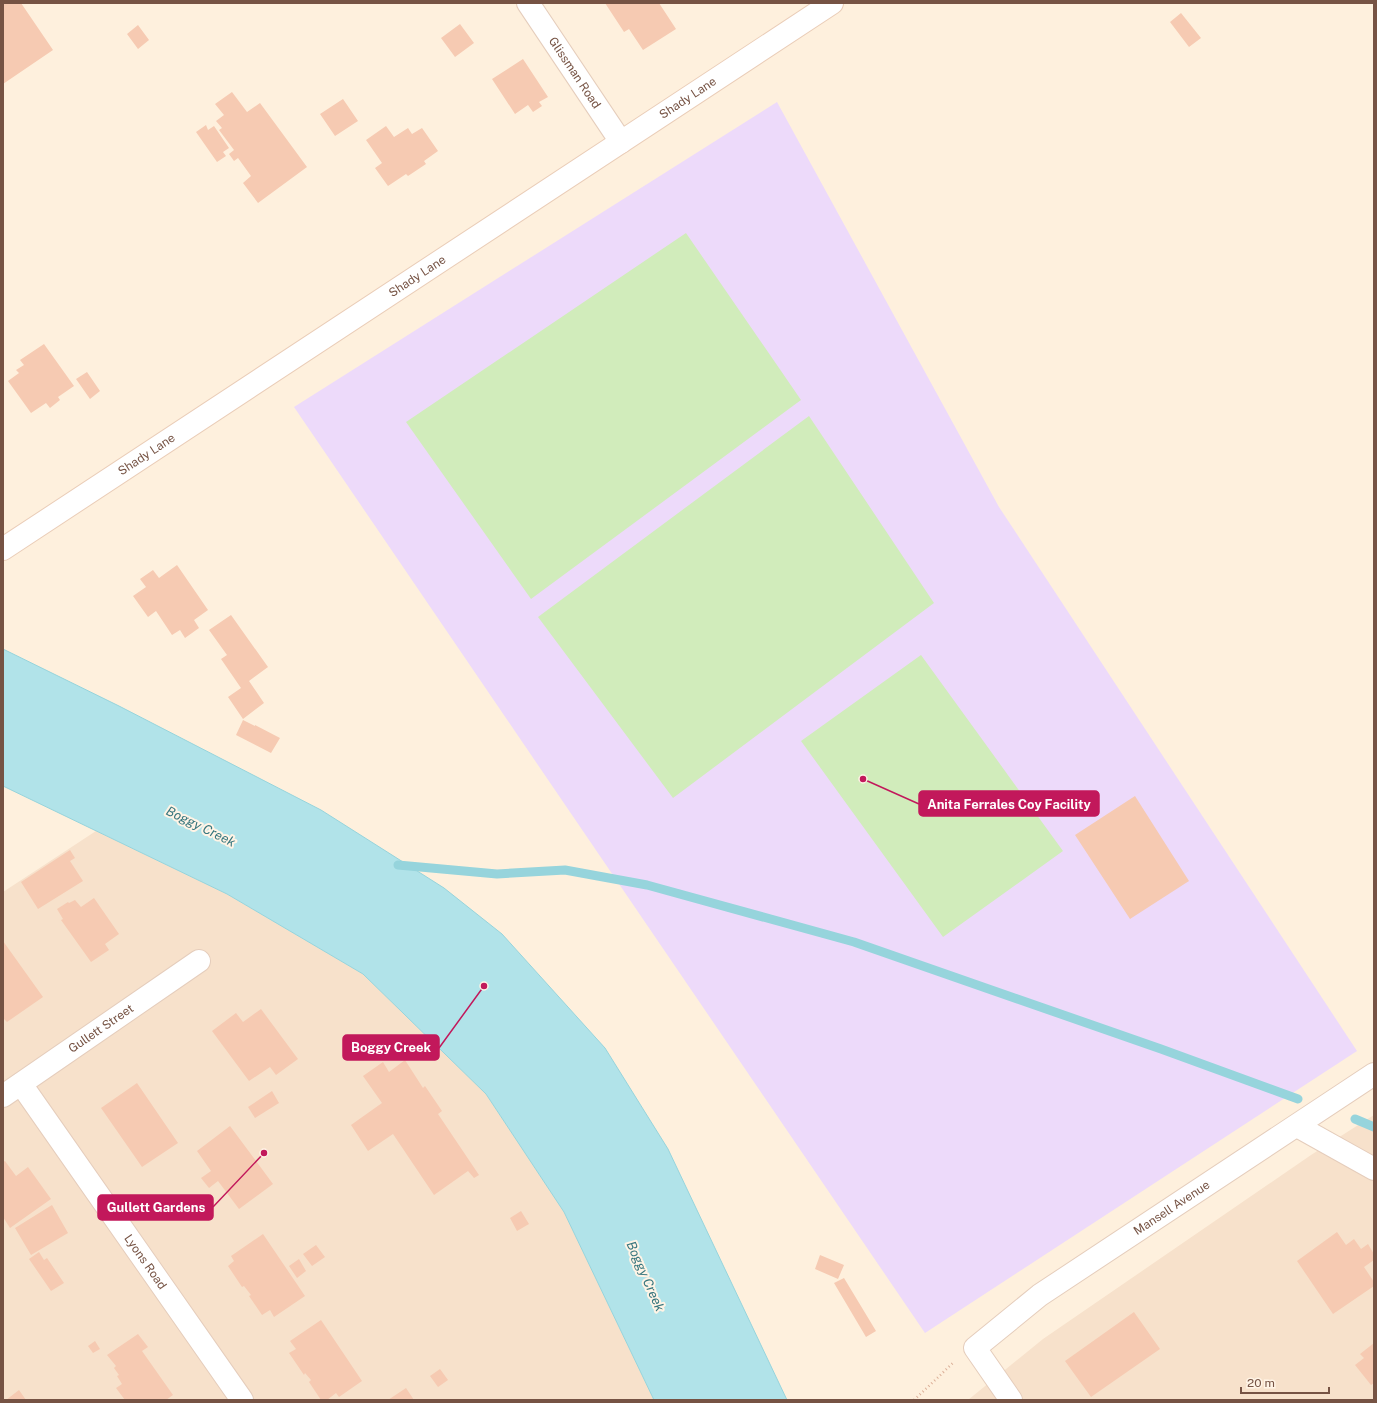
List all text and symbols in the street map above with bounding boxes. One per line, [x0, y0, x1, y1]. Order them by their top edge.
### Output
street label: Glissman Road [546, 35, 604, 111]
street label: Shady Lane [657, 74, 719, 122]
street label: Shady Lane [386, 252, 448, 300]
street label: Shady Lane [116, 431, 178, 478]
callout: Anita Ferrales Coy Facility [919, 791, 1099, 816]
text: Anita Ferrales Coy Facility [927, 797, 1091, 812]
water label: Boggy Creek [164, 803, 238, 850]
street label: Gullett Street [66, 1001, 137, 1056]
callout: Boggy Creek [343, 1035, 439, 1060]
text: Boggy Creek [351, 1040, 432, 1055]
street label: Mansell Avenue [1131, 1178, 1213, 1238]
callout: Gullett Gardens [98, 1195, 213, 1220]
text: Gullett Gardens [107, 1200, 205, 1215]
street label: Lyons Road [121, 1232, 169, 1292]
water label: Boggy Creek [623, 1239, 668, 1314]
scale bar [1241, 1369, 1329, 1395]
text: 20 m [1247, 1376, 1275, 1390]

